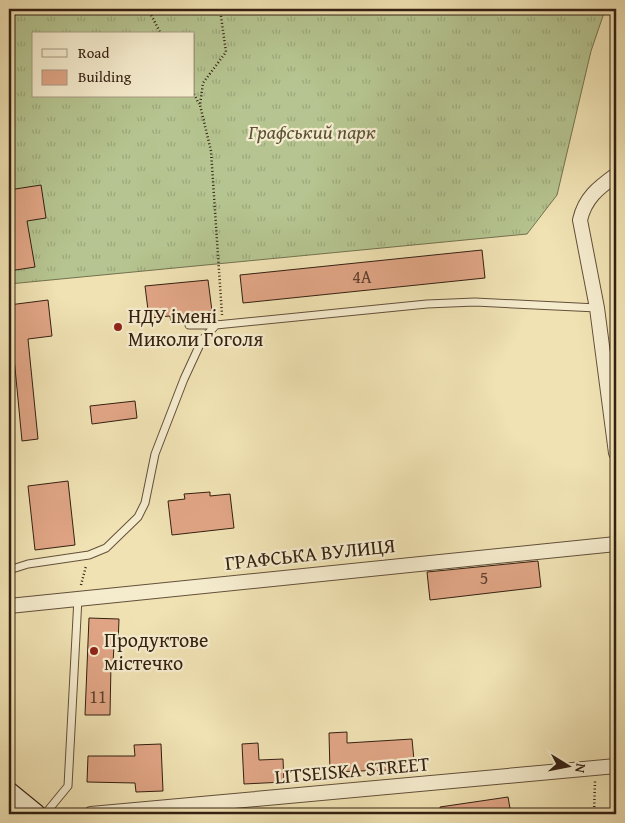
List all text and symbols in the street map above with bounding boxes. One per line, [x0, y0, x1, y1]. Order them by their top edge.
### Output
legend [32, 32, 195, 98]
text: Road [78, 42, 109, 63]
text: Building [78, 66, 132, 87]
park label: Графський парк [247, 117, 376, 146]
house number: 4А [352, 263, 372, 290]
place label: НДУ імені Миколи Гоголя [128, 301, 263, 353]
marker: НДУ імені Миколи Гоголя [112, 321, 124, 333]
street label: ГРАФСЬКА ВУЛИЦЯ [224, 530, 397, 577]
house number: 5 [480, 564, 488, 591]
place label: Продуктове містечко [104, 625, 208, 677]
marker: Продуктове містечко [88, 645, 100, 657]
house number: 11 [89, 683, 107, 710]
north arrow [542, 740, 592, 790]
street label: LITSEISKA STREET [273, 748, 431, 791]
text: N [570, 762, 591, 775]

